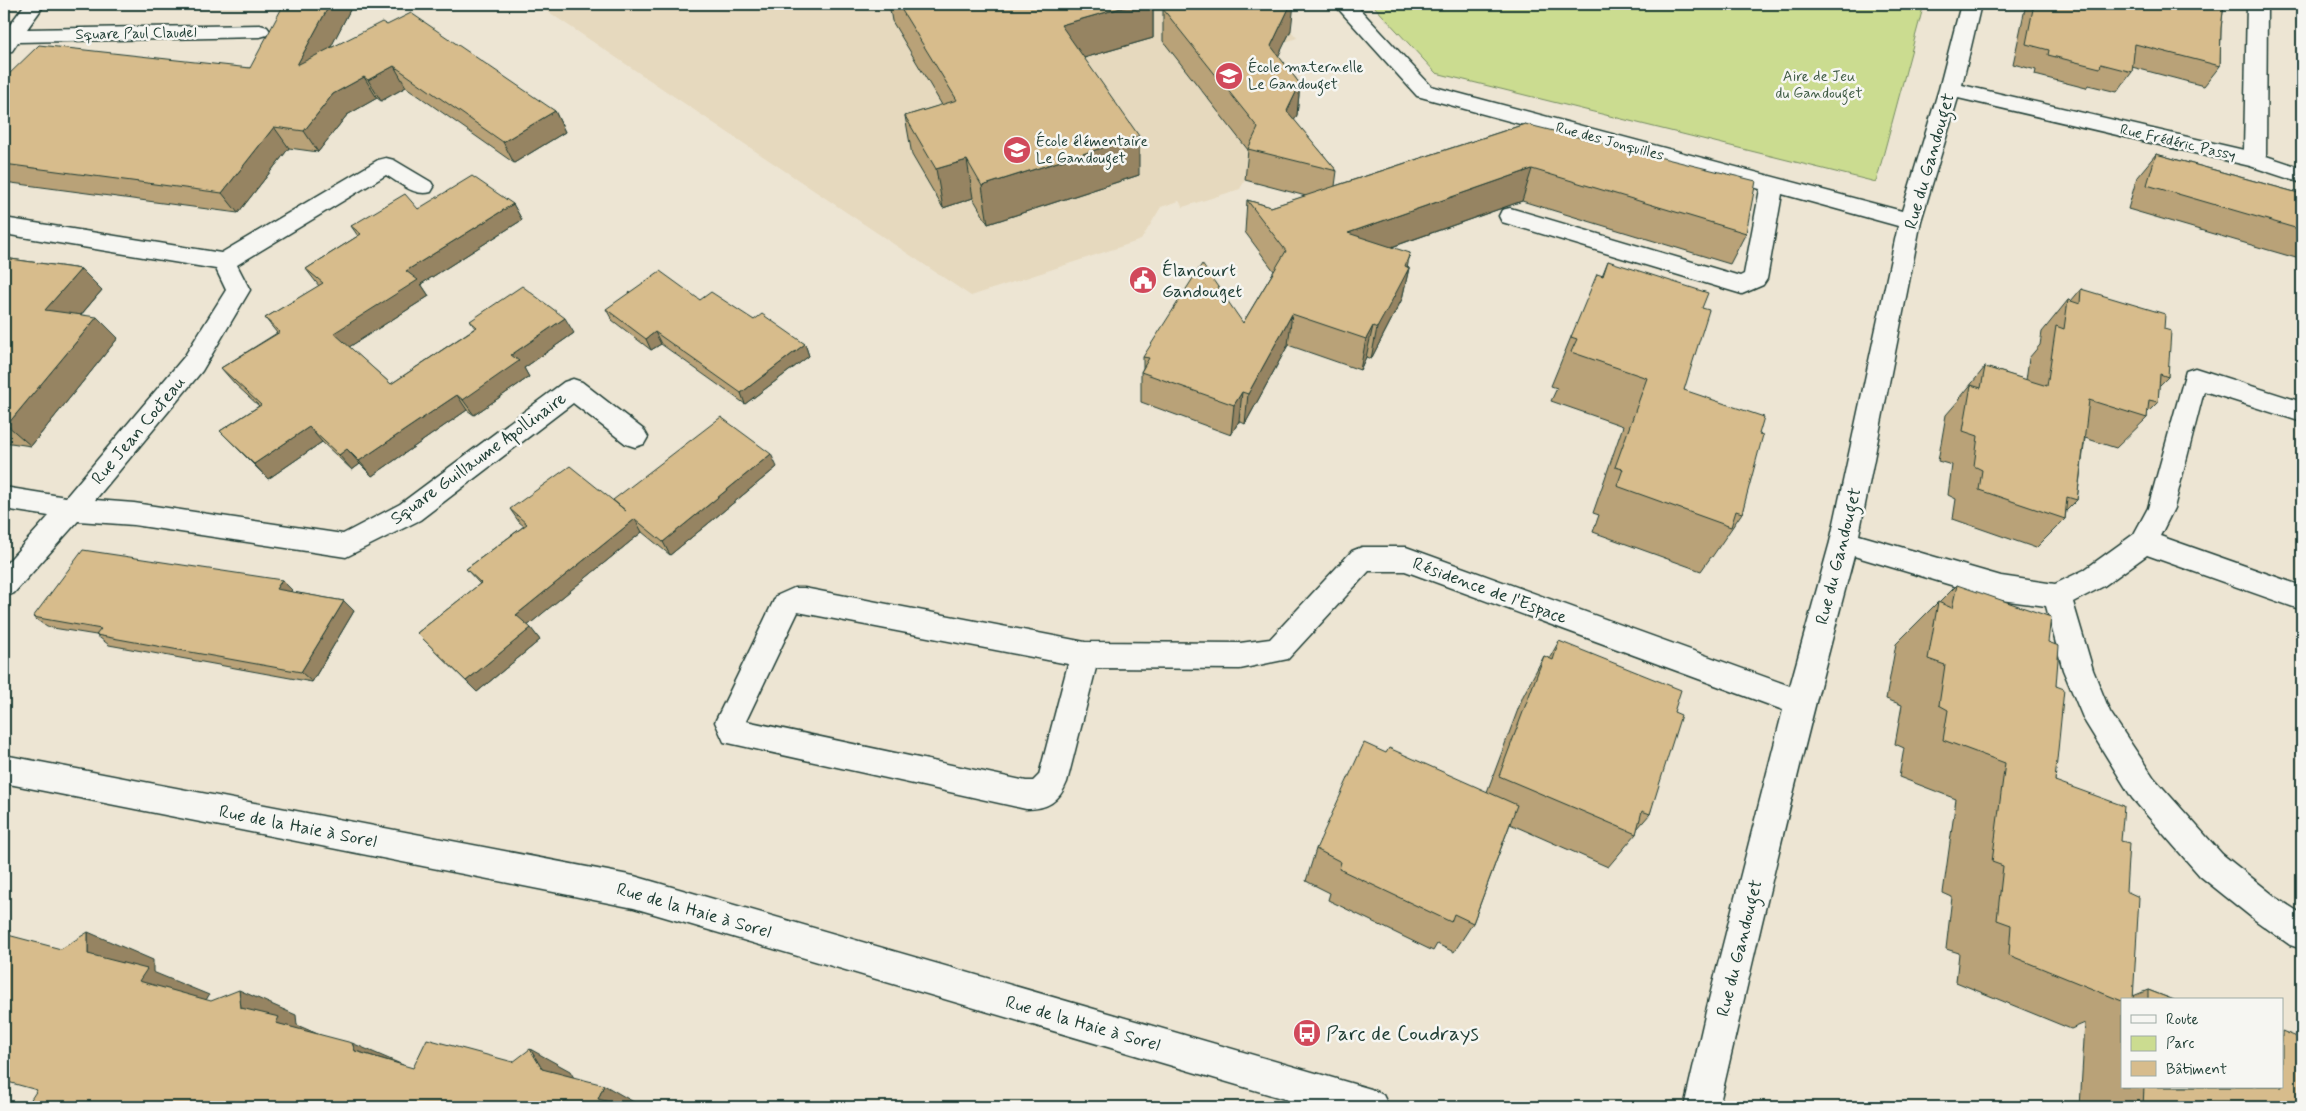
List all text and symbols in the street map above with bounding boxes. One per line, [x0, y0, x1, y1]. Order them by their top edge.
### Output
street label: Square Paul Claudel [75, 23, 197, 45]
place label: École maternelle Le Gandouget [1248, 57, 1363, 96]
school or university icon: École maternelle Le Gandouget [1214, 61, 1244, 91]
park label: Aire de Jeu du Gandouget [1776, 67, 1862, 105]
street label: Rue du Gandouget [1899, 90, 1963, 233]
street label: Rue des Jonquilles [1553, 118, 1666, 166]
street label: Rue Frédéric Passy [2118, 120, 2238, 166]
place label: École élémentaire Le Gandouget [1036, 131, 1148, 170]
school or university icon: École élémentaire Le Gandouget [1002, 135, 1032, 165]
place label: Élancourt Gandouget [1162, 259, 1242, 304]
public building icon: Élancourt Gandouget [1128, 265, 1158, 295]
street label: Rue Jean Cocteau [86, 371, 191, 490]
street label: Square Guillaume Apollinaire [386, 387, 572, 532]
street label: Rue du Gandouget [1810, 485, 1870, 628]
street label: Résidence de l'Espace [1409, 552, 1570, 630]
street label: Rue de la Haie à Sorel [217, 800, 379, 854]
street label: Rue de la Haie à Sorel [613, 877, 774, 945]
street label: Rue du Gandouget [1711, 877, 1771, 1020]
street label: Rue de la Haie à Sorel [1002, 990, 1163, 1058]
legend [2121, 998, 2284, 1088]
text: Route [2166, 1010, 2199, 1030]
bus stop icon: Parc de Coudrays [1292, 1018, 1322, 1048]
place label: Parc de Coudrays [1326, 1020, 1479, 1048]
text: Parc [2166, 1034, 2194, 1054]
text: Bâtiment [2166, 1060, 2227, 1080]

